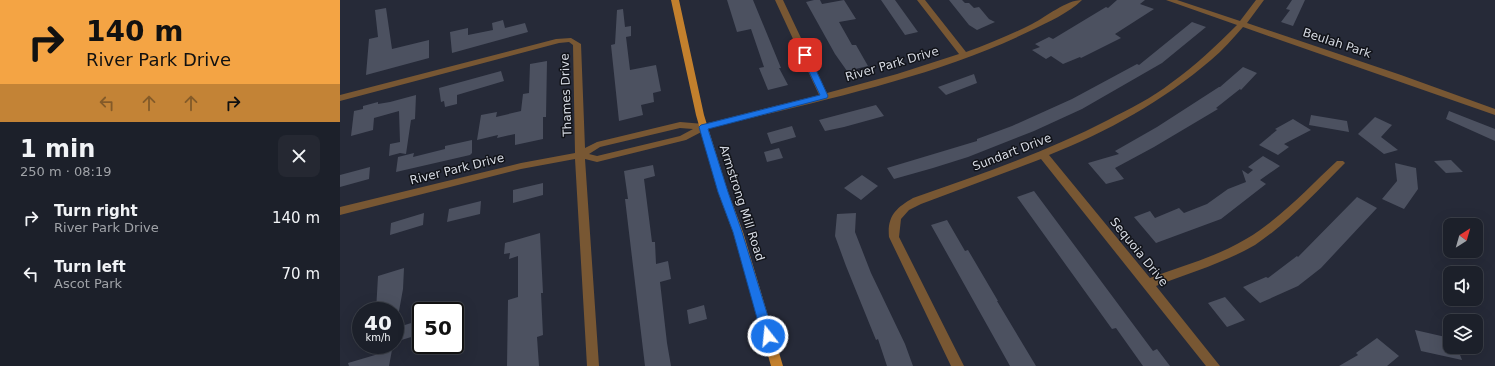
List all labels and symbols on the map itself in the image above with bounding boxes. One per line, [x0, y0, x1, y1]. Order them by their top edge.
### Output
street label: Beulah Park [1301, 25, 1373, 61]
pin [788, 38, 822, 72]
street label: River Park Drive [844, 44, 940, 84]
street label: Thames Drive [558, 53, 574, 138]
street label: Sundart Drive [971, 131, 1053, 173]
street label: Armstrong Mill Road [717, 143, 767, 263]
street label: River Park Drive [408, 151, 506, 187]
street label: Sequoia Drive [1107, 215, 1171, 289]
north arrow [1443, 218, 1483, 258]
speed limit sign: 50 [412, 302, 464, 354]
position arrow [747, 315, 789, 357]

